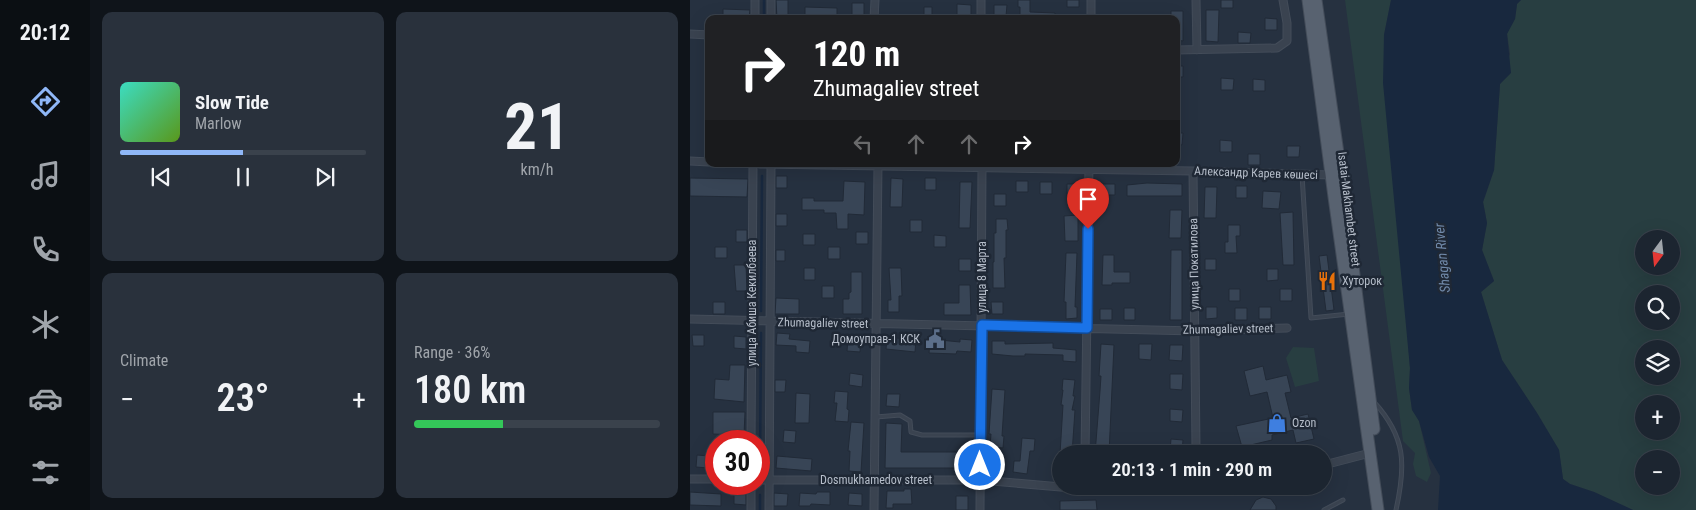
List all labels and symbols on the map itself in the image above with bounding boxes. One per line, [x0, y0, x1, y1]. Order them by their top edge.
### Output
street label: Isatai-Makhambet street [1335, 151, 1363, 268]
street label: Александр Карев көшесі [1194, 164, 1318, 182]
pin [1067, 178, 1109, 229]
street label: улица Покатилова [1186, 218, 1202, 310]
water label: Shagan River [1431, 222, 1453, 293]
north arrow [1635, 230, 1680, 275]
street label: улица Абиша Кекилбаева [745, 239, 759, 366]
street label: улица 8 Марта [975, 241, 989, 313]
restaurant icon: Хуторок [1316, 270, 1338, 292]
place label: Хуторок [1342, 274, 1382, 288]
street label: Zhumagaliev street [778, 315, 869, 331]
street label: Zhumagaliev street [1183, 321, 1274, 337]
public building icon: Домоуправ-1 КСК [924, 328, 946, 350]
place label: Домоуправ-1 КСК [832, 332, 920, 346]
shop icon: Ozon [1266, 412, 1288, 434]
place label: Ozon [1292, 416, 1316, 430]
speed limit sign: 30 [705, 430, 770, 495]
position arrow [953, 438, 1005, 490]
street label: Dosmukhamedov street [820, 473, 932, 487]

